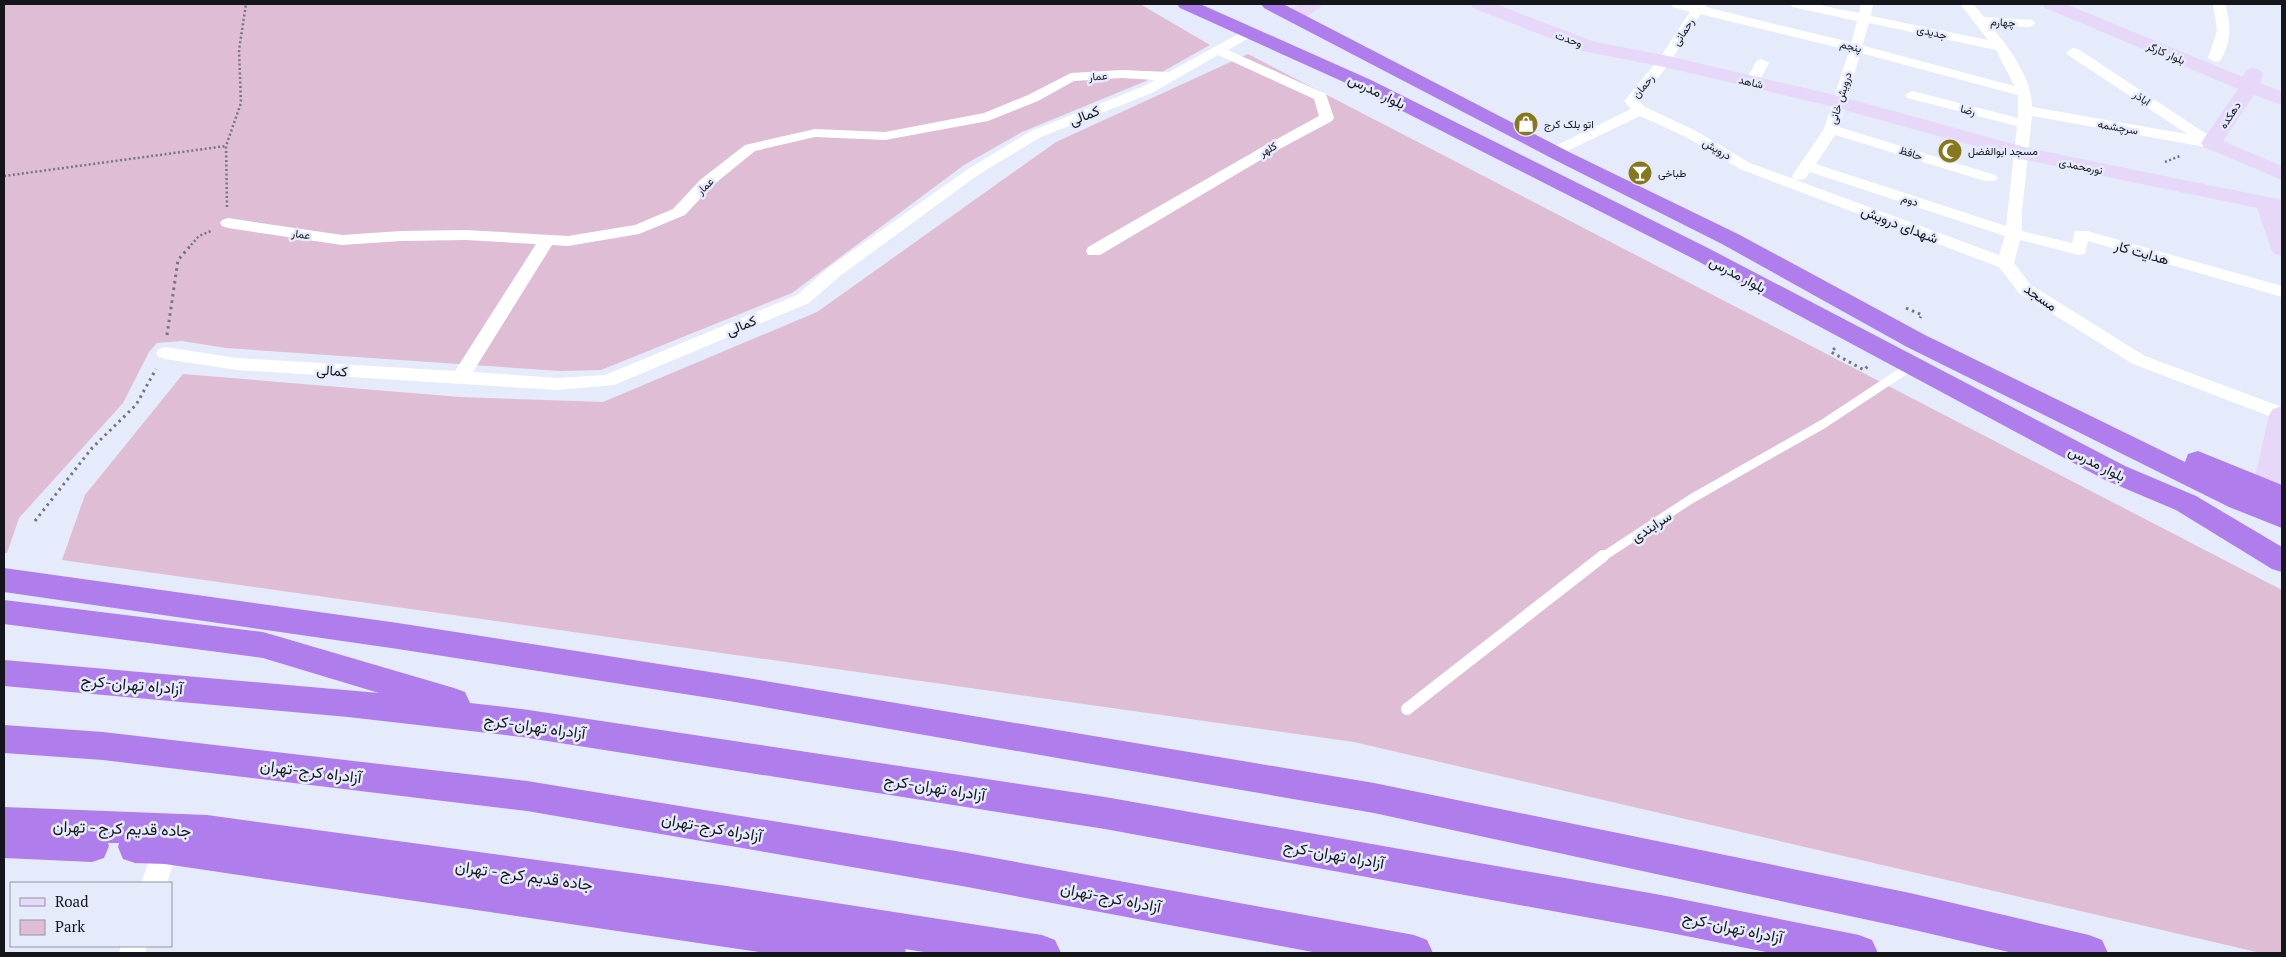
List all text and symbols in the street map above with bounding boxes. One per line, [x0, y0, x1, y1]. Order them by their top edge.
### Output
street label: چهارم [1990, 14, 2016, 31]
street label: رحمانی [1669, 16, 1697, 48]
street label: جدیدی [1916, 22, 1948, 42]
street label: وحدت [1554, 28, 1585, 50]
street label: پنجم [1839, 37, 1863, 56]
street label: بلوار کارگر [2144, 38, 2187, 67]
street label: عمار [1087, 68, 1108, 84]
street label: بلوار مدرس [1345, 69, 1409, 113]
street label: درویش خانی [1825, 70, 1855, 126]
street label: رحمان [1629, 71, 1657, 101]
street label: شاهد [1737, 72, 1765, 92]
street label: اباذر [2130, 87, 2153, 109]
street label: دهکده [2216, 99, 2244, 131]
street label: کمالی [1066, 100, 1102, 130]
street label: رضا [1959, 101, 1977, 119]
shop icon: اتو بلک کرج [1513, 111, 1539, 137]
place label: اتو بلک کرج [1544, 117, 1594, 132]
street label: سرچشمه [2097, 117, 2140, 138]
street label: درویش [1700, 135, 1734, 163]
street label: کلهر [1256, 138, 1279, 160]
mosque icon: مسجد ابوالفضل [1937, 138, 1963, 164]
street label: حافظ [1898, 143, 1924, 163]
place label: مسجد ابوالفضل [1968, 144, 2038, 158]
street label: نورمحمدی [2058, 155, 2104, 177]
bar icon: طباخی [1627, 160, 1653, 186]
place label: طباخی [1658, 166, 1686, 180]
street label: عمار [693, 174, 717, 198]
street label: دوم [1900, 191, 1920, 210]
street label: شهدای درویش [1859, 201, 1941, 247]
street label: عمار [290, 226, 311, 242]
street label: هدایت کار [2112, 235, 2172, 269]
street label: بلوار مدرس [1706, 251, 1770, 297]
street label: مسجد [2021, 279, 2061, 315]
street label: کمالی [723, 310, 759, 340]
street label: کمالی [316, 359, 348, 381]
street label: بلوار مدرس [2065, 441, 2129, 485]
street label: سرابندی [1627, 506, 1675, 546]
street label: آزادراه تهران-کرج [80, 669, 185, 701]
street label: آزادراه تهران-کرج [483, 708, 588, 745]
street label: آزادراه کرج-تهران [259, 754, 364, 789]
street label: آزادراه تهران-کرج [883, 768, 988, 807]
street label: آزادراه کرج-تهران [660, 807, 765, 848]
street label: جاده قدیم کرج - تهران [52, 815, 192, 842]
street label: آزادراه تهران-کرج [1282, 834, 1387, 875]
street label: جاده قدیم کرج - تهران [454, 854, 594, 897]
street label: آزادراه کرج-تهران [1059, 876, 1165, 919]
legend [10, 882, 172, 947]
text: Road [55, 891, 88, 911]
street label: آزادراه تهران-کرج [1681, 906, 1787, 950]
text: Park [55, 916, 85, 936]

